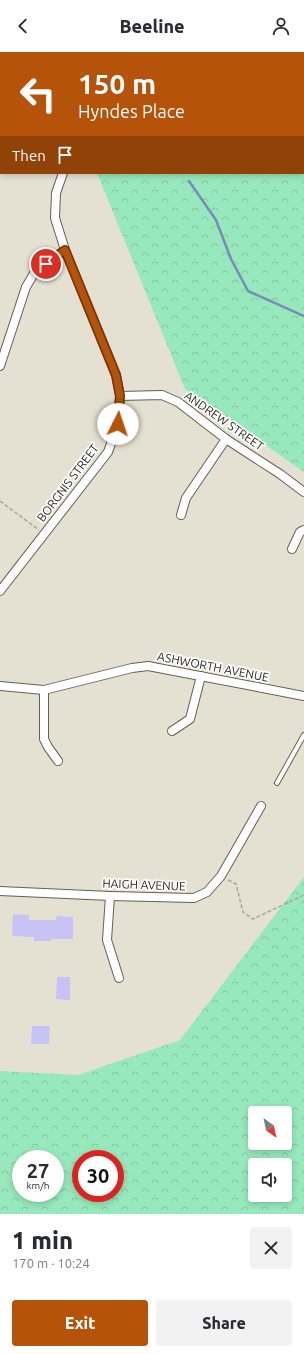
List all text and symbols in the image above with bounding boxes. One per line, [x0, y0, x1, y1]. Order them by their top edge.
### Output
icon: back [12, 15, 34, 37]
icon: person [270, 15, 292, 37]
text: Beeline [119, 16, 185, 36]
icon: left [12, 68, 64, 120]
text: 150 m [78, 68, 156, 99]
text: Hyndes Place [78, 101, 185, 121]
icon: arrive [54, 144, 76, 166]
text: Then [12, 147, 46, 164]
pin [29, 247, 63, 281]
icon: arrive [35, 253, 57, 275]
street label: ANDREW STREET [182, 388, 267, 453]
position arrow [97, 403, 139, 445]
street label: BORGNIS STREET [34, 441, 101, 524]
street label: ASHWORTH AVENUE [156, 649, 270, 684]
street label: HAIGH AVENUE [102, 877, 186, 892]
north arrow [248, 1106, 292, 1150]
map controls [248, 1106, 292, 1202]
speed limit sign: 30 [72, 1150, 124, 1202]
button: sound [248, 1158, 292, 1202]
text: 27 [27, 1159, 49, 1182]
text: km/h [26, 1180, 50, 1191]
text: 1 min [12, 1227, 73, 1254]
button: close [250, 1227, 292, 1269]
text: 170 m · 10:24 [12, 1256, 90, 1270]
button: Exit [12, 1300, 148, 1346]
button: Share [156, 1300, 292, 1346]

